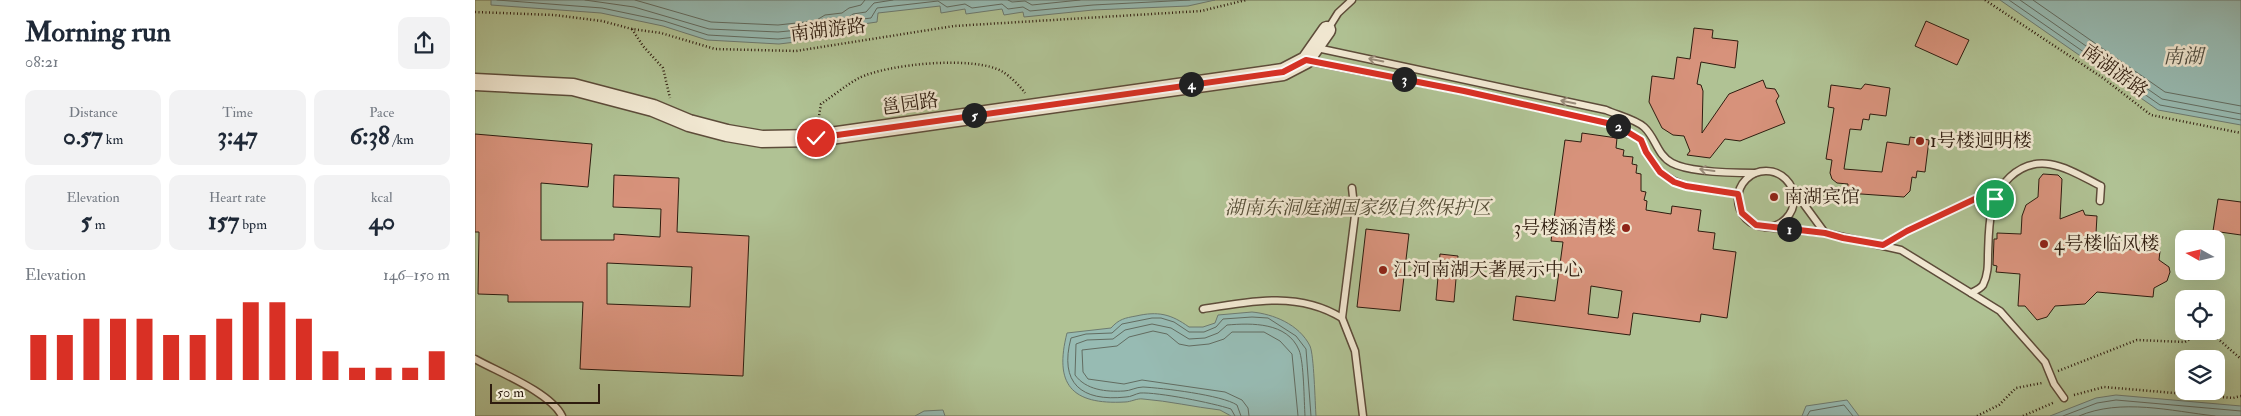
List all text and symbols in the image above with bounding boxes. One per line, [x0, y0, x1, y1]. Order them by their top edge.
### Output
street label: 南湖游路 [789, 13, 867, 47]
text: Morning run [25, 15, 171, 50]
button: share [398, 17, 450, 69]
street label: 南湖游路 [2077, 39, 2153, 103]
water label: 南湖 [2163, 44, 2206, 69]
text: 08:21 [25, 52, 59, 72]
one-way arrow [1368, 54, 1384, 64]
pin: 3 [1391, 66, 1417, 92]
text: 3 [1402, 71, 1407, 88]
pin: 4 [1179, 72, 1203, 96]
text: 4 [1188, 76, 1195, 93]
street label: 邕园路 [880, 88, 940, 120]
one-way arrow [1561, 97, 1577, 106]
pin: 5 [961, 102, 987, 128]
text: Distance [69, 104, 118, 121]
text: Time [222, 104, 253, 121]
text: Pace [369, 104, 394, 121]
text: 5 [971, 107, 978, 124]
pin: 2 [1605, 114, 1631, 138]
pin [795, 117, 837, 159]
text: 2 [1615, 118, 1622, 135]
text: 0.57 [63, 121, 103, 152]
text: 3:47 [217, 121, 258, 152]
text: 6:38 [350, 121, 390, 152]
icon: check [802, 124, 830, 152]
place label: 1号楼迥明楼 [1930, 129, 2032, 153]
text: km [103, 131, 123, 148]
text: /km [390, 131, 414, 148]
marker: 1号楼迥明楼 [1914, 135, 1926, 147]
one-way arrow [1699, 165, 1715, 175]
pin [1974, 178, 2016, 220]
place label: 南湖宾馆 [1784, 185, 1860, 209]
icon: arrive [1981, 185, 2009, 213]
text: Elevation [66, 189, 120, 206]
text: Heart rate [209, 189, 266, 206]
text: kcal [371, 189, 393, 206]
marker: 南湖宾馆 [1768, 191, 1780, 203]
park label: 湖南东洞庭湖国家级自然保护区 [1225, 196, 1494, 220]
text: 5 [81, 206, 92, 237]
text: 157 [208, 206, 239, 237]
text: 40 [369, 206, 395, 237]
text: m [92, 216, 106, 233]
text: bpm [239, 216, 267, 233]
place label: 3号楼涵清楼 [1514, 216, 1616, 240]
pin: 1 [1777, 216, 1801, 242]
text: 1 [1787, 221, 1792, 238]
marker: 3号楼涵清楼 [1620, 222, 1632, 234]
north arrow [2175, 230, 2225, 280]
map controls [2175, 230, 2225, 400]
place label: 4号楼临风楼 [2054, 232, 2159, 256]
marker: 4号楼临风楼 [2038, 238, 2050, 250]
place label: 江河南湖天著展示中心 [1393, 258, 1583, 282]
marker: 江河南湖天著展示中心 [1377, 264, 1389, 276]
text: Elevation [25, 265, 86, 285]
text: 146–150 m [383, 265, 450, 285]
button: locate [2175, 290, 2225, 340]
button: layers [2175, 350, 2225, 400]
scale bar [490, 381, 600, 404]
text: 50 m [497, 384, 524, 401]

